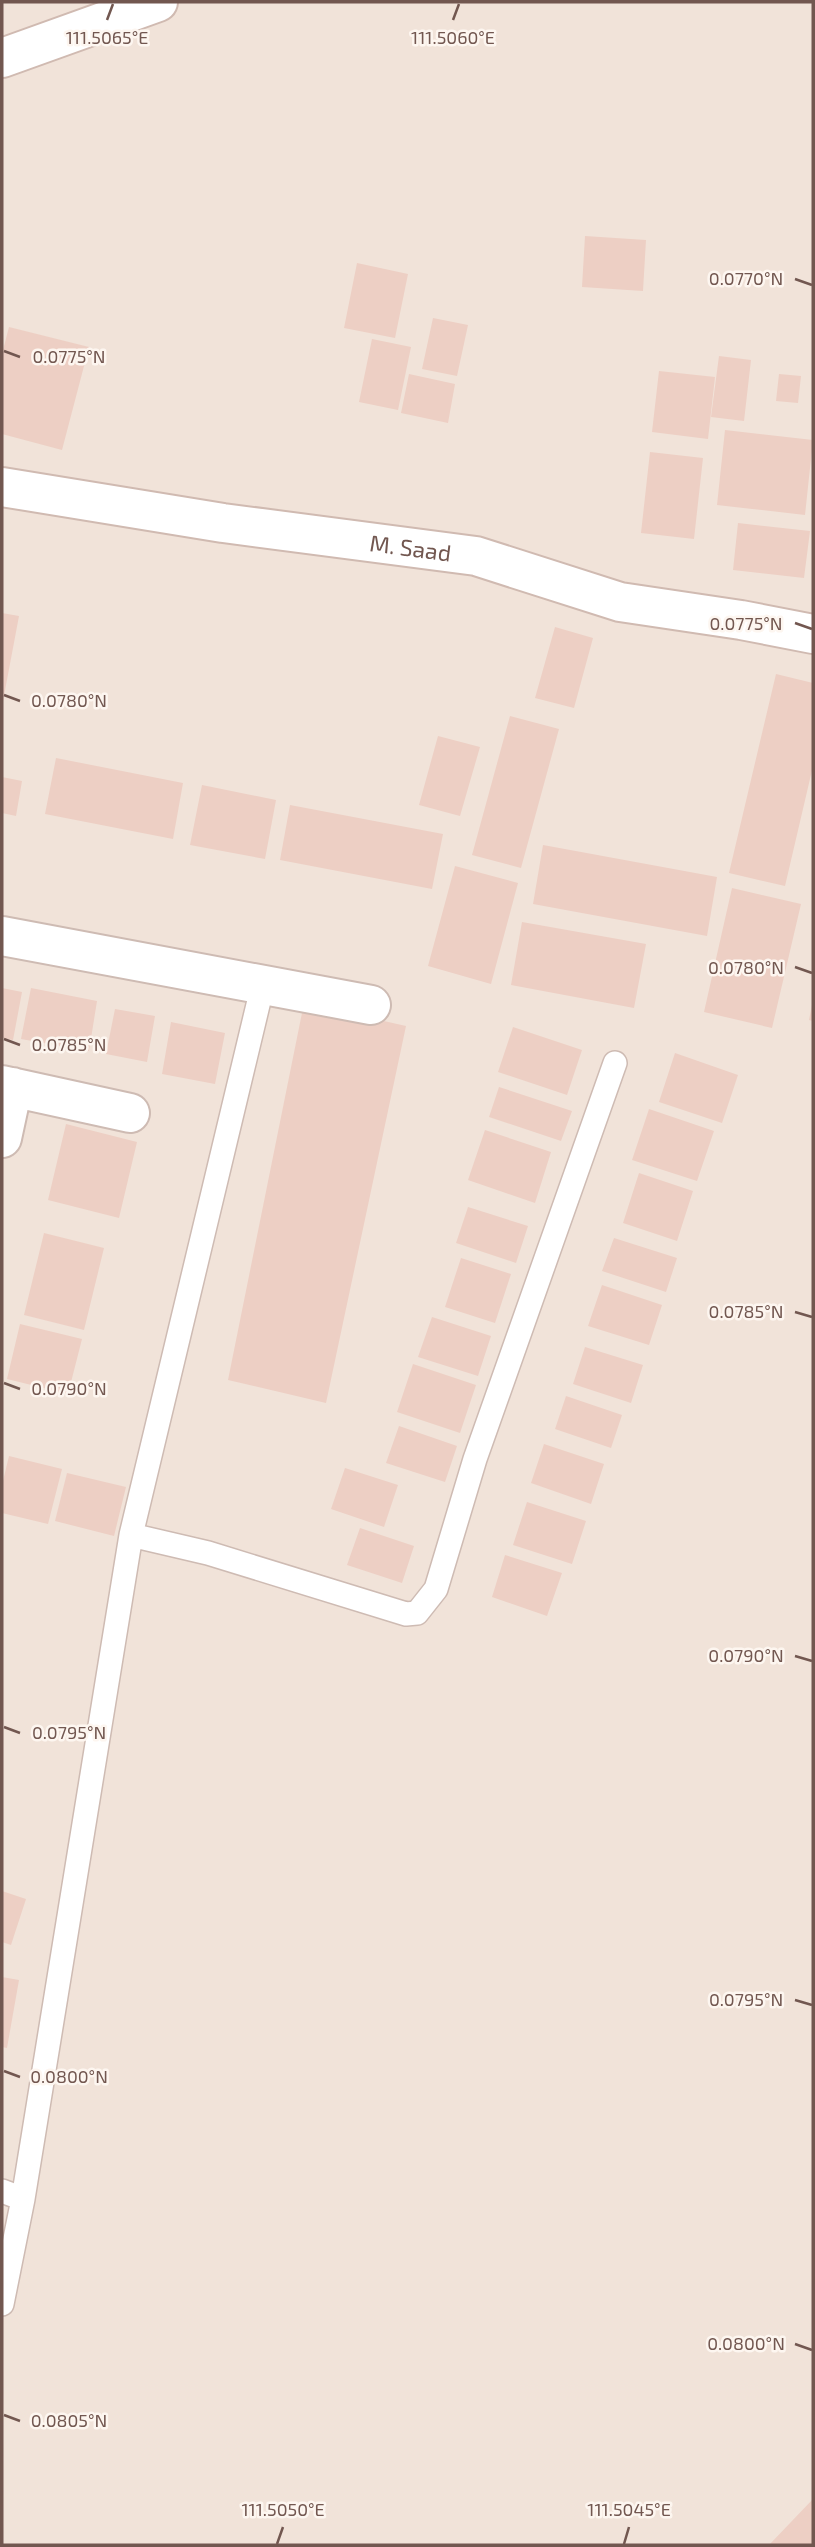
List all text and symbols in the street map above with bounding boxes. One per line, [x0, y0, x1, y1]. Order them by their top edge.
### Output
text: 111.5065°E [66, 26, 148, 48]
text: 111.5060°E [411, 26, 495, 48]
text: 0.0770°N [709, 267, 783, 289]
text: 0.0775°N [32, 345, 106, 367]
street label: M. Saad [368, 528, 453, 567]
text: 0.0775°N [709, 612, 783, 634]
text: 0.0780°N [31, 689, 107, 711]
text: 0.0780°N [708, 956, 784, 978]
text: 0.0785°N [32, 1033, 106, 1055]
text: 0.0785°N [709, 1300, 783, 1322]
text: 0.0790°N [31, 1377, 107, 1399]
text: 0.0790°N [708, 1644, 784, 1666]
text: 0.0795°N [32, 1721, 106, 1743]
text: 0.0795°N [709, 1988, 783, 2010]
text: 0.0800°N [30, 2065, 108, 2087]
text: 0.0800°N [707, 2332, 785, 2354]
text: 0.0805°N [31, 2409, 107, 2431]
text: 111.5050°E [241, 2498, 325, 2520]
text: 111.5045°E [587, 2498, 671, 2520]

